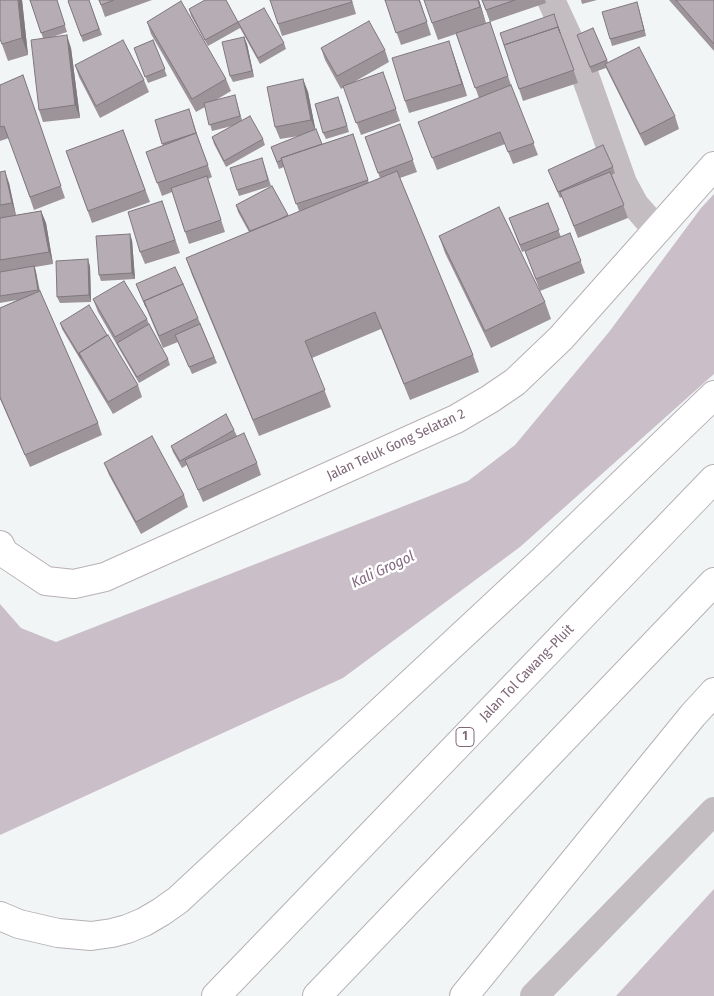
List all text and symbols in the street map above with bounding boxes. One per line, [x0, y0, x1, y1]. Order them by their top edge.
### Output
street label: Jalan Teluk Gong Selatan 2 [324, 406, 468, 484]
water label: Kali Grogol [349, 548, 417, 592]
street label: Jalan Tol Cawang–Pluit [476, 621, 578, 725]
road number: 1 [456, 728, 474, 746]

